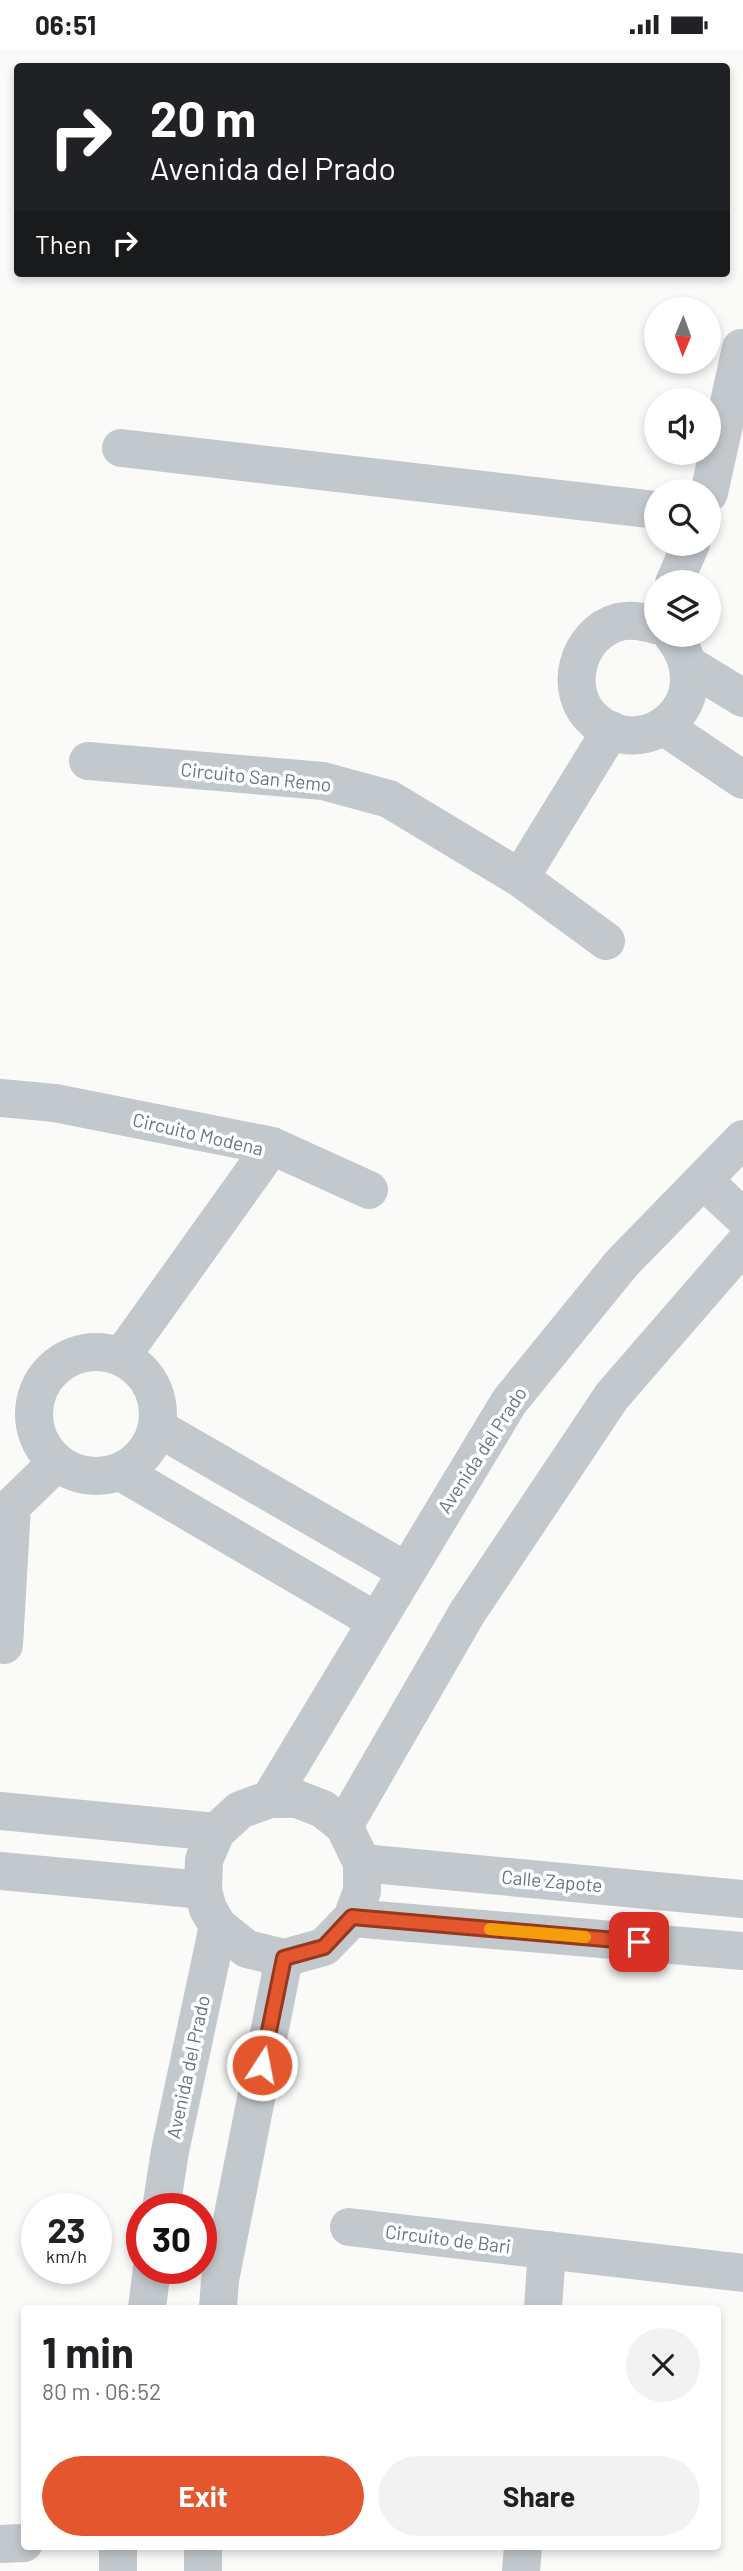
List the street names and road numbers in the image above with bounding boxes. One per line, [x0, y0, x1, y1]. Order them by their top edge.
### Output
street label: Circuito San Remo [180, 757, 333, 796]
street label: Circuito Modena [131, 1107, 266, 1160]
street label: Avenida del Prado [432, 1382, 531, 1517]
street label: Calle Zapote [501, 1865, 603, 1896]
street label: Avenida del Prado [161, 1993, 214, 2141]
street label: Circuito de Bari [384, 2219, 512, 2258]

